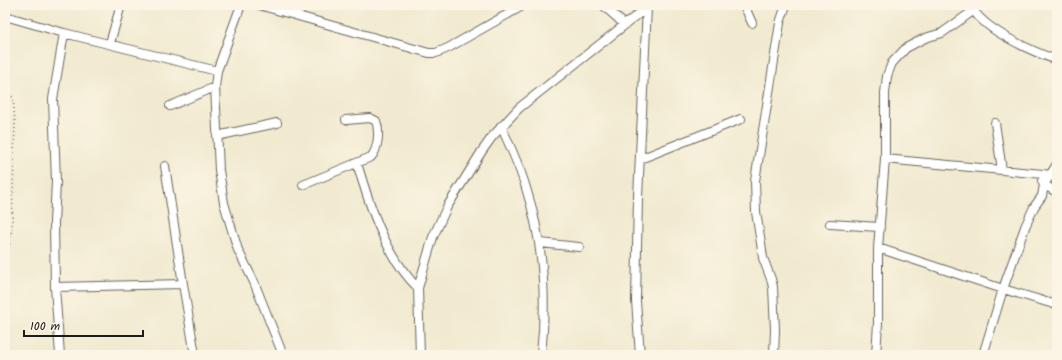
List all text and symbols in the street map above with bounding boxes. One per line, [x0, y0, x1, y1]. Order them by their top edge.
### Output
scale bar [24, 312, 143, 338]
text: 100 m [30, 317, 61, 336]

